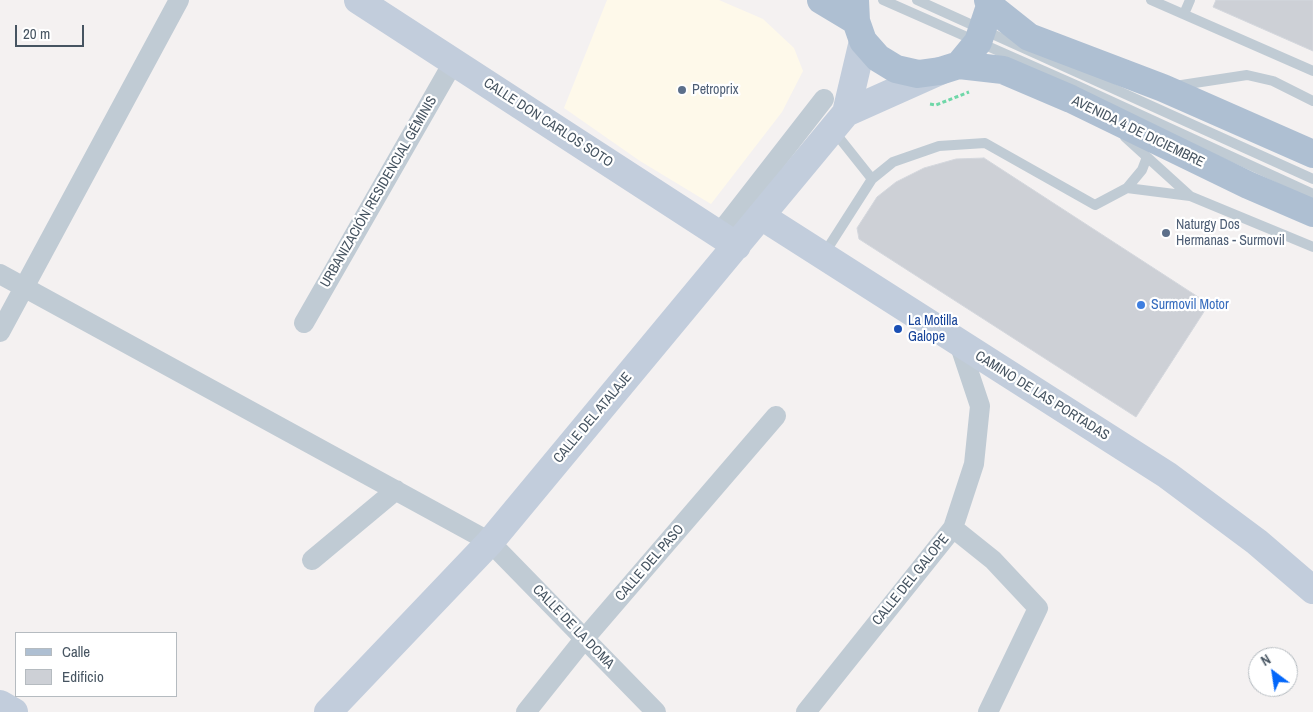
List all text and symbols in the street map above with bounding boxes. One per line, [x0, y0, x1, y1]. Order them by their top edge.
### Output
scale bar [18, 15, 86, 47]
text: 20 m [23, 23, 50, 44]
street label: CALLE DON CARLOS SOTO [480, 75, 616, 171]
place label: Petroprix [692, 82, 739, 98]
marker: Petroprix [676, 84, 688, 96]
street label: URBANIZACIÓN RESIDENCIAL GÉMINIS [317, 93, 441, 291]
street label: AVENIDA 4 DE DICIEMBRE [1069, 93, 1207, 171]
place label: Naturgy Dos Hermanas - Surmovil [1176, 217, 1284, 250]
marker: Naturgy Dos Hermanas - Surmovil [1160, 227, 1172, 239]
place label: Surmovil Motor [1151, 297, 1229, 313]
marker: Surmovil Motor [1135, 299, 1147, 311]
place label: La Motilla Galope [908, 313, 958, 346]
marker: La Motilla Galope [892, 323, 904, 335]
street label: CAMINO DE LAS PORTADAS [972, 348, 1112, 444]
street label: CALLE DEL ATALAJE [550, 369, 636, 467]
street label: CALLE DEL PASO [612, 521, 688, 605]
street label: CALLE DEL GALOPE [869, 531, 953, 629]
street label: CALLE DE LA DOMA [529, 581, 617, 673]
legend [15, 632, 178, 697]
text: Calle [62, 641, 90, 662]
north arrow [1248, 647, 1298, 697]
text: N [1258, 650, 1274, 670]
text: Edificio [62, 666, 104, 687]

